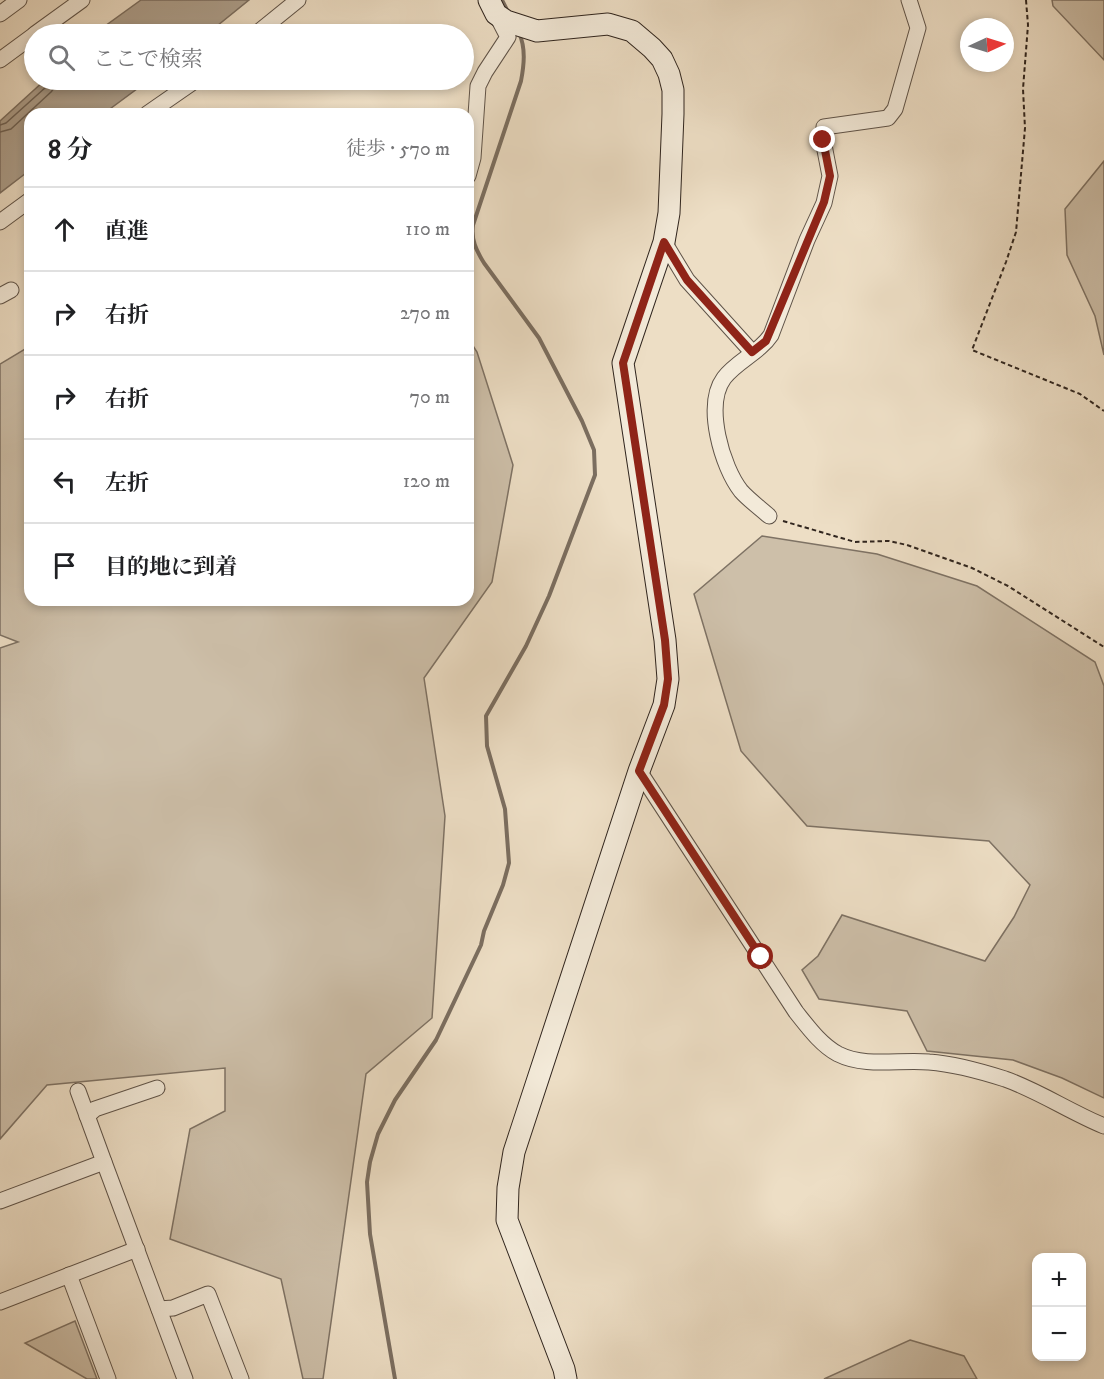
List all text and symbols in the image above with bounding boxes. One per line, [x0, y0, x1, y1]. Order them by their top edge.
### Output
north arrow [960, 18, 1014, 72]
search box [24, 24, 474, 90]
icon: search [45, 41, 78, 74]
text: ここで検索 [93, 46, 203, 73]
route end [809, 126, 835, 152]
text: 8 分 [48, 134, 93, 167]
text: 徒歩 · 570 m [346, 137, 450, 162]
icon: ahead [48, 213, 81, 246]
text: 110 m [405, 217, 450, 242]
text: 直進 [105, 218, 149, 245]
icon: right [48, 297, 81, 330]
text: 270 m [400, 301, 450, 326]
text: 右折 [105, 302, 149, 329]
icon: right [48, 381, 81, 414]
text: 70 m [409, 385, 450, 410]
text: 右折 [105, 386, 149, 413]
icon: left [48, 465, 81, 498]
text: 120 m [403, 469, 450, 494]
text: 左折 [105, 470, 149, 497]
icon: arrive [48, 549, 81, 582]
text: 目的地に到着 [105, 554, 237, 581]
route start [747, 943, 773, 969]
map controls [1032, 1253, 1086, 1361]
button: + [1032, 1253, 1086, 1307]
button: − [1032, 1307, 1086, 1361]

